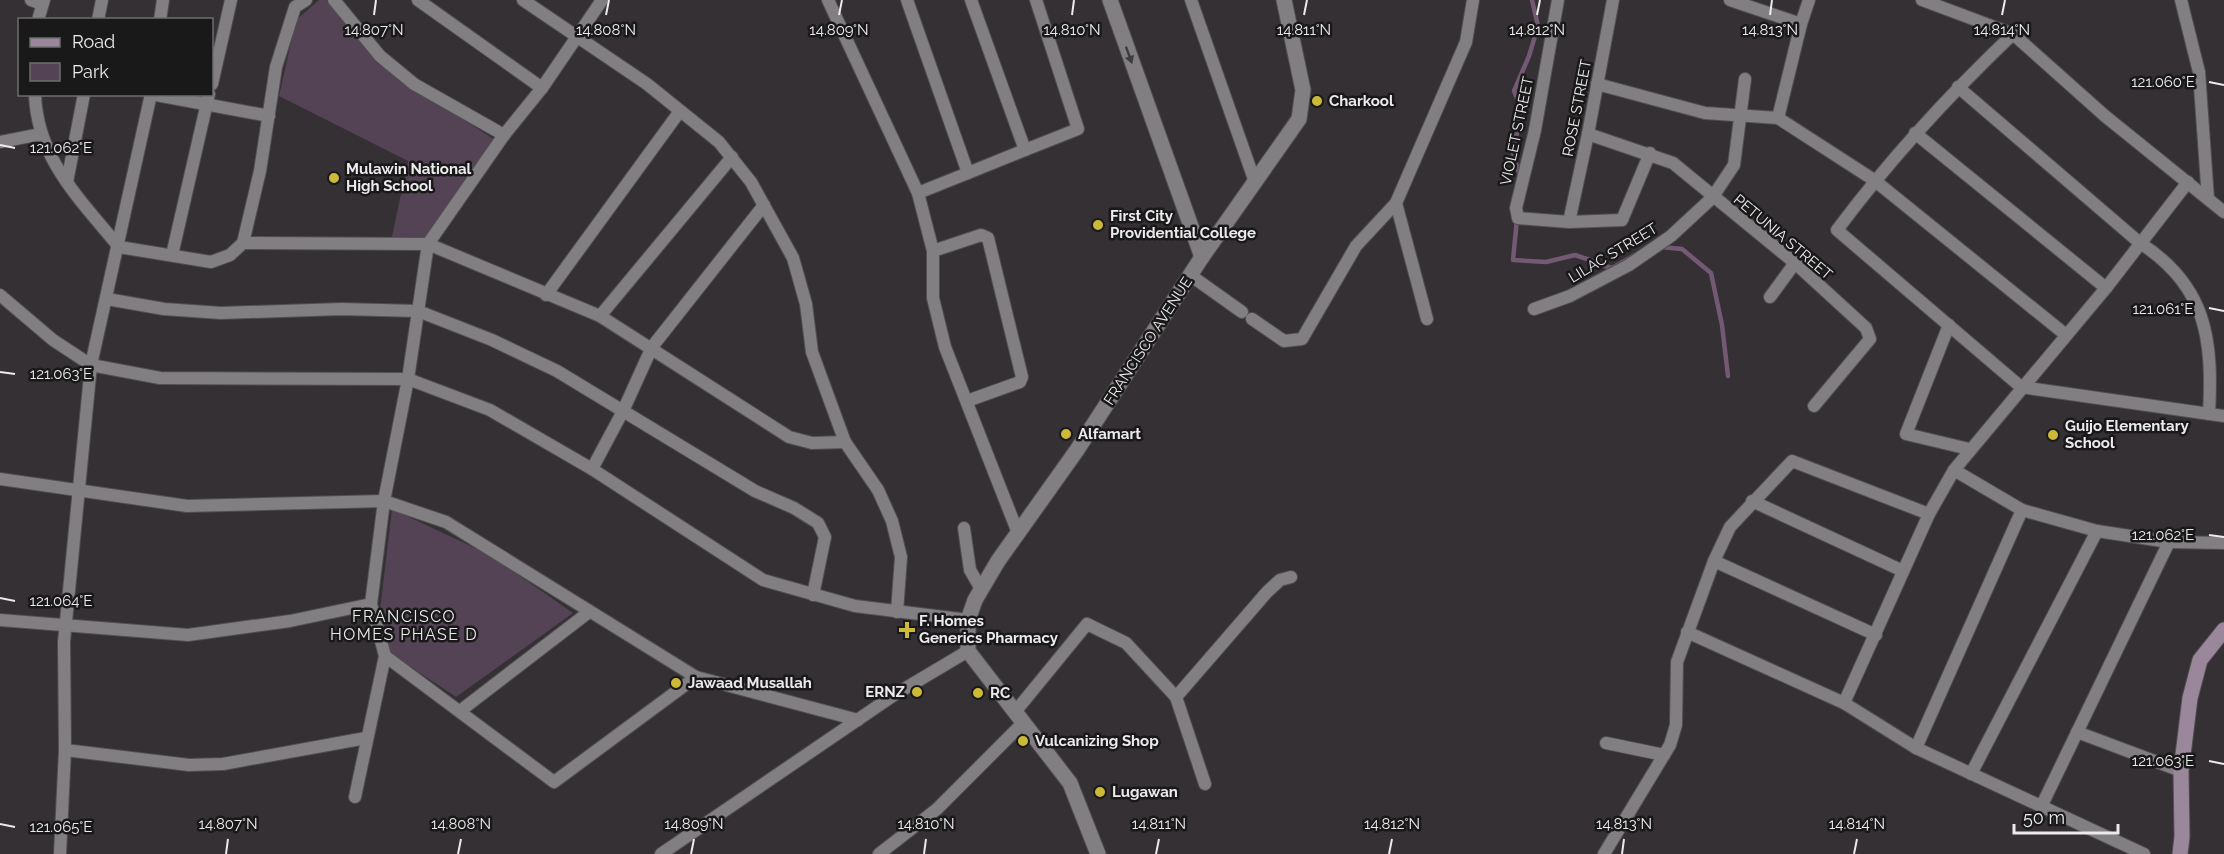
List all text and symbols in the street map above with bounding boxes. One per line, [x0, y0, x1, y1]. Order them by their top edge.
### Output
legend [18, 18, 213, 96]
text: 14.807°N [344, 21, 404, 39]
text: 14.808°N [576, 21, 636, 39]
text: 14.809°N [809, 21, 869, 39]
text: 14.810°N [1043, 21, 1101, 39]
text: 14.811°N [1277, 21, 1331, 39]
text: 14.812°N [1509, 21, 1565, 39]
text: 14.813°N [1742, 21, 1798, 39]
text: 14.814°N [1974, 21, 2030, 39]
text: Road [72, 31, 115, 52]
one-way arrow [1125, 46, 1135, 64]
street label: ROSE STREET [1559, 58, 1595, 158]
text: Park [72, 61, 109, 82]
text: 121.060°E [2131, 73, 2195, 91]
street label: VIOLET STREET [1497, 75, 1537, 187]
place label: Charkool [1329, 92, 1394, 110]
marker: Charkool [1310, 94, 1324, 108]
text: 121.062°E [30, 139, 92, 157]
place label: Mulawin National High School [346, 160, 472, 195]
marker: Mulawin National High School [327, 171, 341, 185]
street label: PETUNIA STREET [1730, 191, 1836, 283]
place label: First City Providential College [1110, 207, 1256, 242]
marker: First City Providential College [1091, 218, 1105, 232]
street label: LILAC STREET [1565, 219, 1661, 287]
street label: FRANCISCO AVENUE [1100, 274, 1196, 408]
text: 121.061°E [2133, 300, 2193, 318]
text: 121.063°E [30, 365, 92, 383]
place label: Guijo Elementary School [2065, 417, 2189, 452]
place label: Alfamart [1078, 425, 1141, 443]
marker: Alfamart [1059, 427, 1073, 441]
marker: Guijo Elementary School [2046, 428, 2060, 442]
text: 121.062°E [2132, 526, 2194, 544]
text: 121.064°E [30, 592, 92, 610]
district label: FRANCISCO HOMES PHASE D [330, 607, 478, 644]
place label: F. Homes Generics Pharmacy [919, 612, 1059, 647]
marker: F. Homes Generics Pharmacy [900, 623, 914, 637]
place label: Jawaad Musallah [688, 674, 812, 692]
marker: Jawaad Musallah [669, 676, 683, 690]
place label: ERNZ [865, 683, 905, 701]
place label: RC [990, 684, 1010, 702]
marker: ERNZ [910, 685, 924, 699]
marker: RC [971, 686, 985, 700]
place label: Vulcanizing Shop [1035, 732, 1159, 750]
marker: Vulcanizing Shop [1016, 734, 1030, 748]
text: 121.063°E [2132, 752, 2194, 770]
place label: Lugawan [1112, 783, 1178, 801]
marker: Lugawan [1093, 785, 1107, 799]
scale bar [2014, 797, 2118, 835]
text: 50 m [2023, 807, 2065, 828]
text: 14.807°N [198, 815, 258, 833]
text: 14.808°N [431, 815, 491, 833]
text: 14.809°N [664, 815, 724, 833]
text: 14.810°N [897, 815, 955, 833]
text: 14.811°N [1132, 815, 1186, 833]
text: 14.812°N [1364, 815, 1420, 833]
text: 14.813°N [1596, 815, 1652, 833]
text: 14.814°N [1829, 815, 1885, 833]
text: 121.065°E [29, 818, 93, 836]

